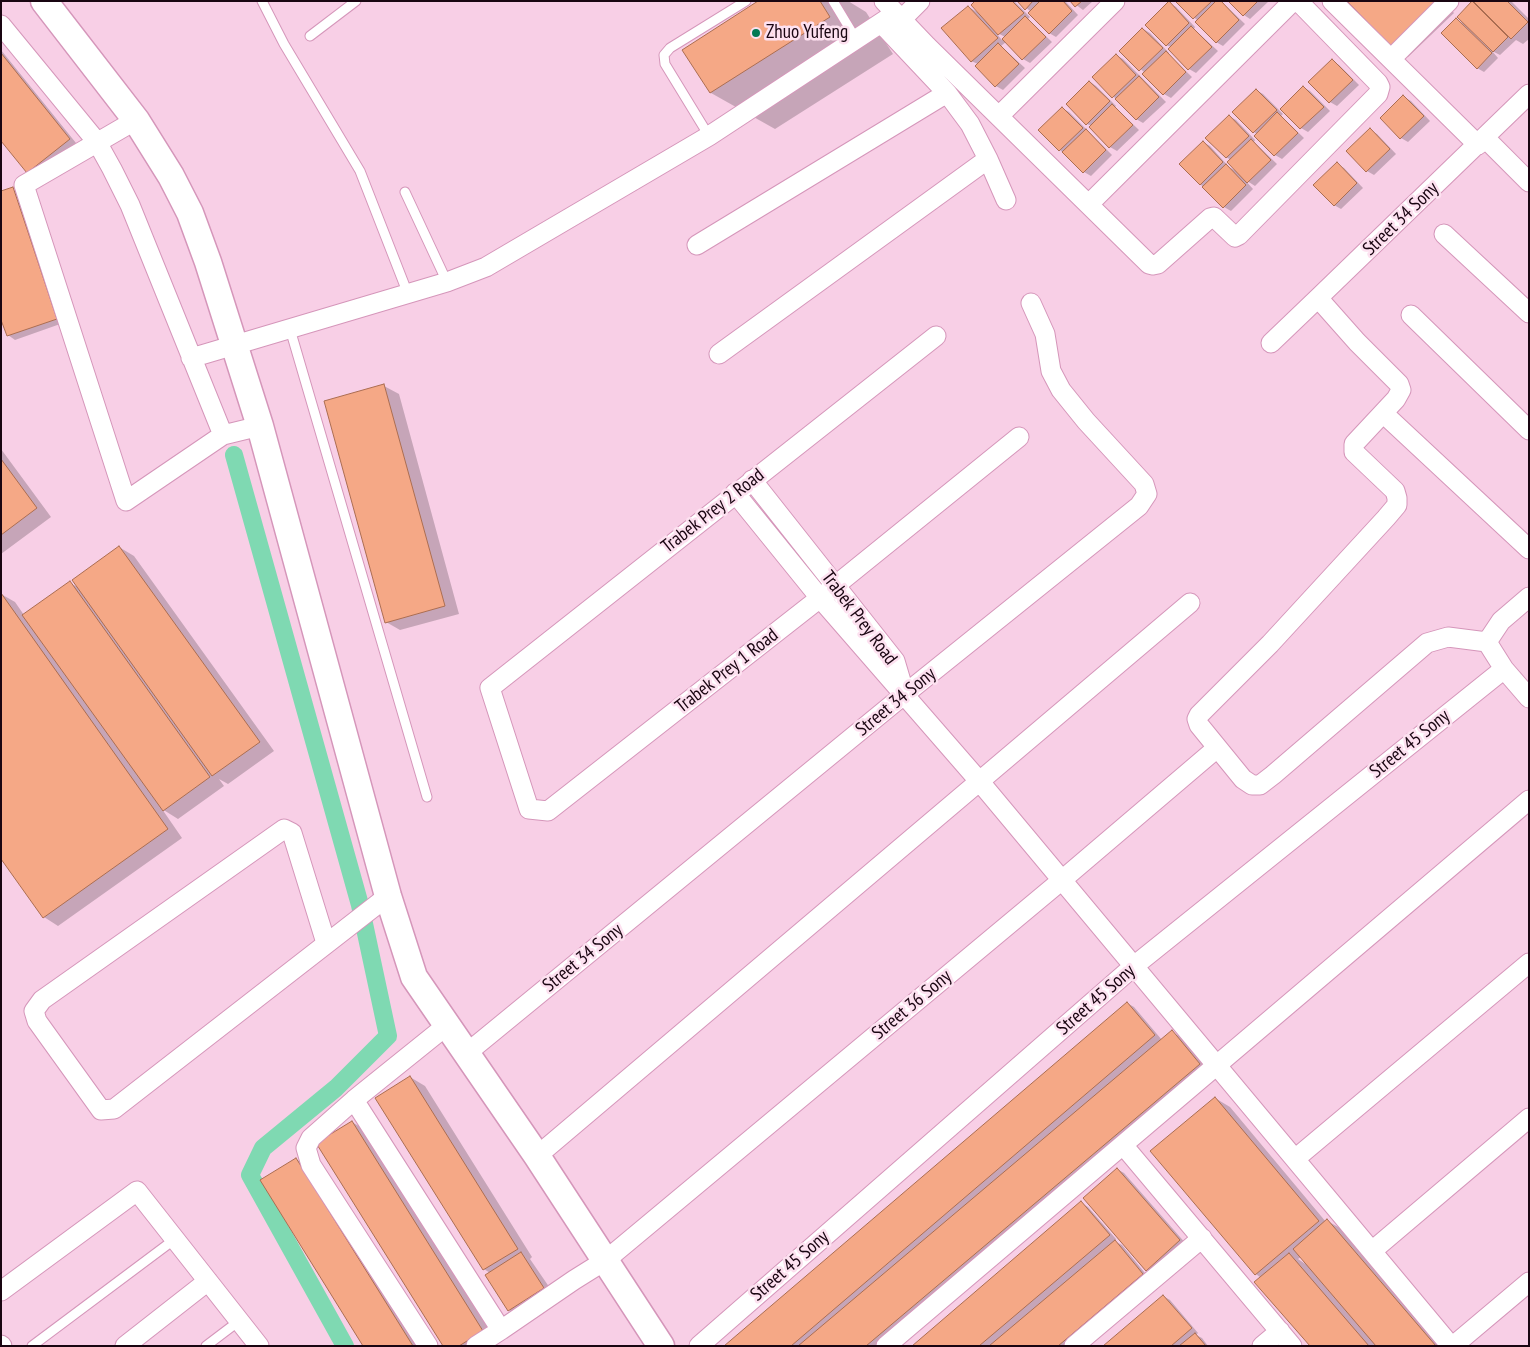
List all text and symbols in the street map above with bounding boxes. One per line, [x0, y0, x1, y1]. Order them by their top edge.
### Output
place label: Zhuo Yufeng [766, 22, 848, 44]
marker: Zhuo Yufeng [750, 27, 762, 39]
street label: Street 34 Sony [1358, 177, 1444, 261]
street label: Trabek Prey 2 Road [657, 464, 769, 558]
street label: Trabek Prey Road [816, 567, 902, 669]
street label: Trabek Prey 1 Road [671, 624, 783, 718]
street label: Street 34 Sony [851, 663, 941, 741]
street label: Street 45 Sony [1365, 705, 1455, 783]
street label: Street 34 Sony [538, 919, 628, 997]
street label: Street 45 Sony [1052, 960, 1140, 1040]
street label: Street 36 Sony [868, 965, 956, 1045]
street label: Street 45 Sony [746, 1226, 834, 1306]

